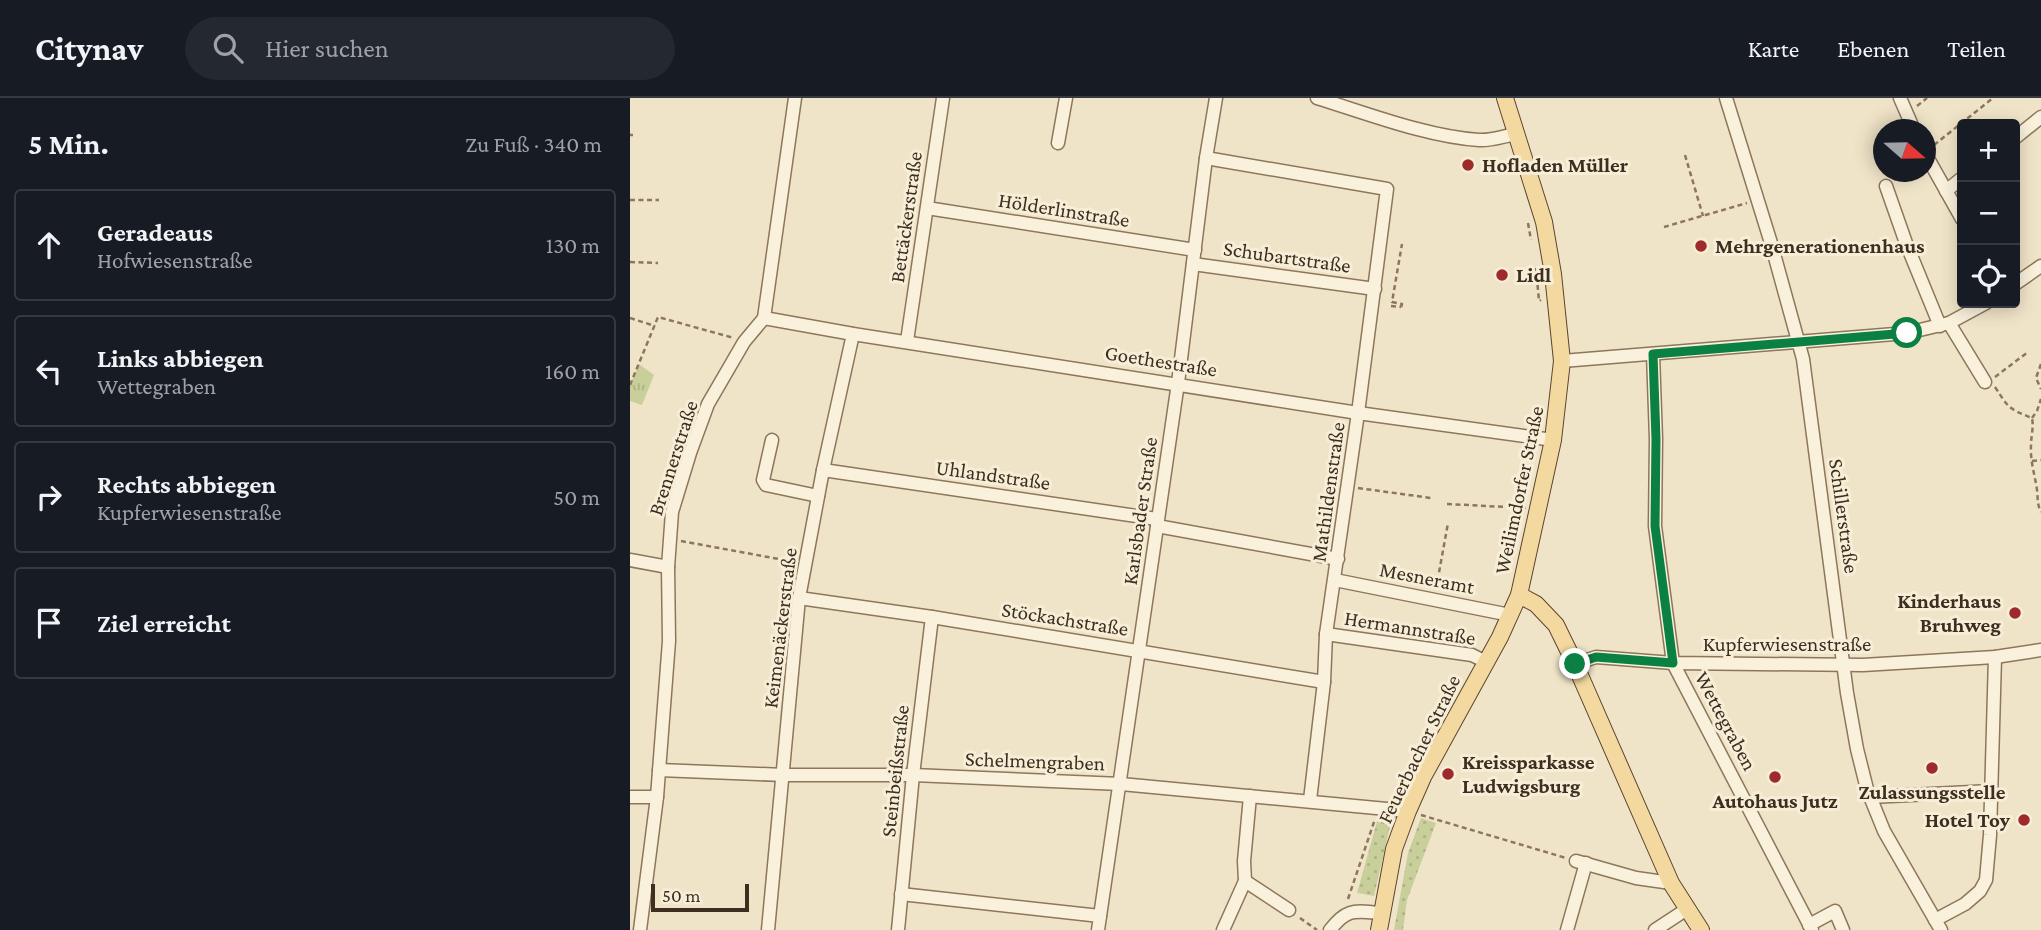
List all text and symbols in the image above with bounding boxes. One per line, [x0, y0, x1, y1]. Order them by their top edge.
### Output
search box [185, 17, 675, 80]
icon: search [209, 29, 247, 67]
text: Citynav [35, 30, 143, 67]
text: Hier suchen [265, 34, 389, 63]
text: Karte [1748, 35, 1799, 62]
text: Ebenen [1837, 35, 1909, 62]
text: Teilen [1947, 35, 2006, 62]
north arrow [1873, 119, 1936, 182]
map controls [1957, 119, 2020, 308]
button: + [1957, 119, 2020, 182]
text: 5 Min. [28, 127, 109, 160]
text: Zu Fuß · 340 m [465, 131, 602, 157]
street label: Bettäckerstraße [885, 150, 927, 284]
place label: Hofladen Müller [1482, 153, 1629, 177]
marker: Hofladen Müller [1460, 157, 1476, 173]
button: − [1957, 182, 2020, 245]
street label: Hölderlinstraße [997, 188, 1131, 232]
text: Geradeaus [97, 218, 213, 247]
icon: ahead [30, 226, 68, 264]
text: 130 m [546, 232, 600, 258]
place label: Mehrgenerationenhaus [1715, 234, 1925, 258]
street label: Schubartstraße [1222, 236, 1352, 278]
marker: Mehrgenerationenhaus [1693, 238, 1709, 254]
button: locate [1957, 245, 2020, 308]
text: Hofwiesenstraße [97, 247, 253, 273]
place label: Lidl [1516, 263, 1551, 287]
marker: Lidl [1494, 267, 1510, 283]
route start [1891, 317, 1922, 348]
street label: Goethestraße [1103, 340, 1219, 382]
text: Links abbiegen [97, 344, 264, 373]
icon: left [30, 352, 68, 390]
text: 160 m [545, 358, 600, 384]
text: Wettegraben [97, 373, 216, 399]
street label: Brennerstraße [643, 397, 703, 519]
street label: Weilimdorfer Straße [1489, 404, 1549, 576]
street label: Mathildenstraße [1306, 421, 1350, 563]
street label: Karlsbader Straße [1118, 435, 1162, 587]
street label: Uhlandstraße [934, 455, 1052, 495]
street label: Schillerstraße [1824, 457, 1864, 575]
text: Rechts abbiegen [97, 470, 276, 499]
icon: right [30, 478, 68, 516]
text: 50 m [553, 484, 600, 510]
text: Kupferwiesenstraße [97, 499, 282, 525]
street label: Keimenäckerstraße [758, 546, 802, 710]
street label: Mesneramt [1378, 557, 1477, 599]
place label: Kinderhaus Bruhweg [1897, 589, 2001, 637]
street label: Stöckachstraße [1000, 597, 1130, 641]
icon: arrive [30, 604, 68, 642]
marker: Kinderhaus Bruhweg [2007, 605, 2023, 621]
street label: Hermannstraße [1343, 606, 1477, 650]
text: Ziel erreicht [97, 609, 231, 638]
street label: Kupferwiesenstraße [1703, 632, 1871, 656]
route end [1559, 648, 1590, 679]
street label: Wettegraben [1690, 667, 1762, 775]
street label: Feuerbacher Straße [1373, 671, 1465, 827]
street label: Steinbeißstraße [876, 704, 914, 838]
street label: Schelmengraben [965, 747, 1105, 775]
place label: Kreissparkasse Ludwigsburg [1462, 750, 1595, 798]
marker: Zulassungsstelle [1924, 760, 1940, 776]
marker: Kreissparkasse Ludwigsburg [1440, 766, 1456, 782]
marker: Autohaus Jutz [1767, 769, 1783, 785]
place label: Zulassungsstelle [1858, 780, 2006, 804]
place label: Autohaus Jutz [1711, 789, 1838, 813]
place label: Hotel Toy [1925, 808, 2011, 832]
marker: Hotel Toy [2016, 812, 2032, 828]
scale bar [651, 881, 749, 913]
text: 50 m [662, 885, 701, 906]

